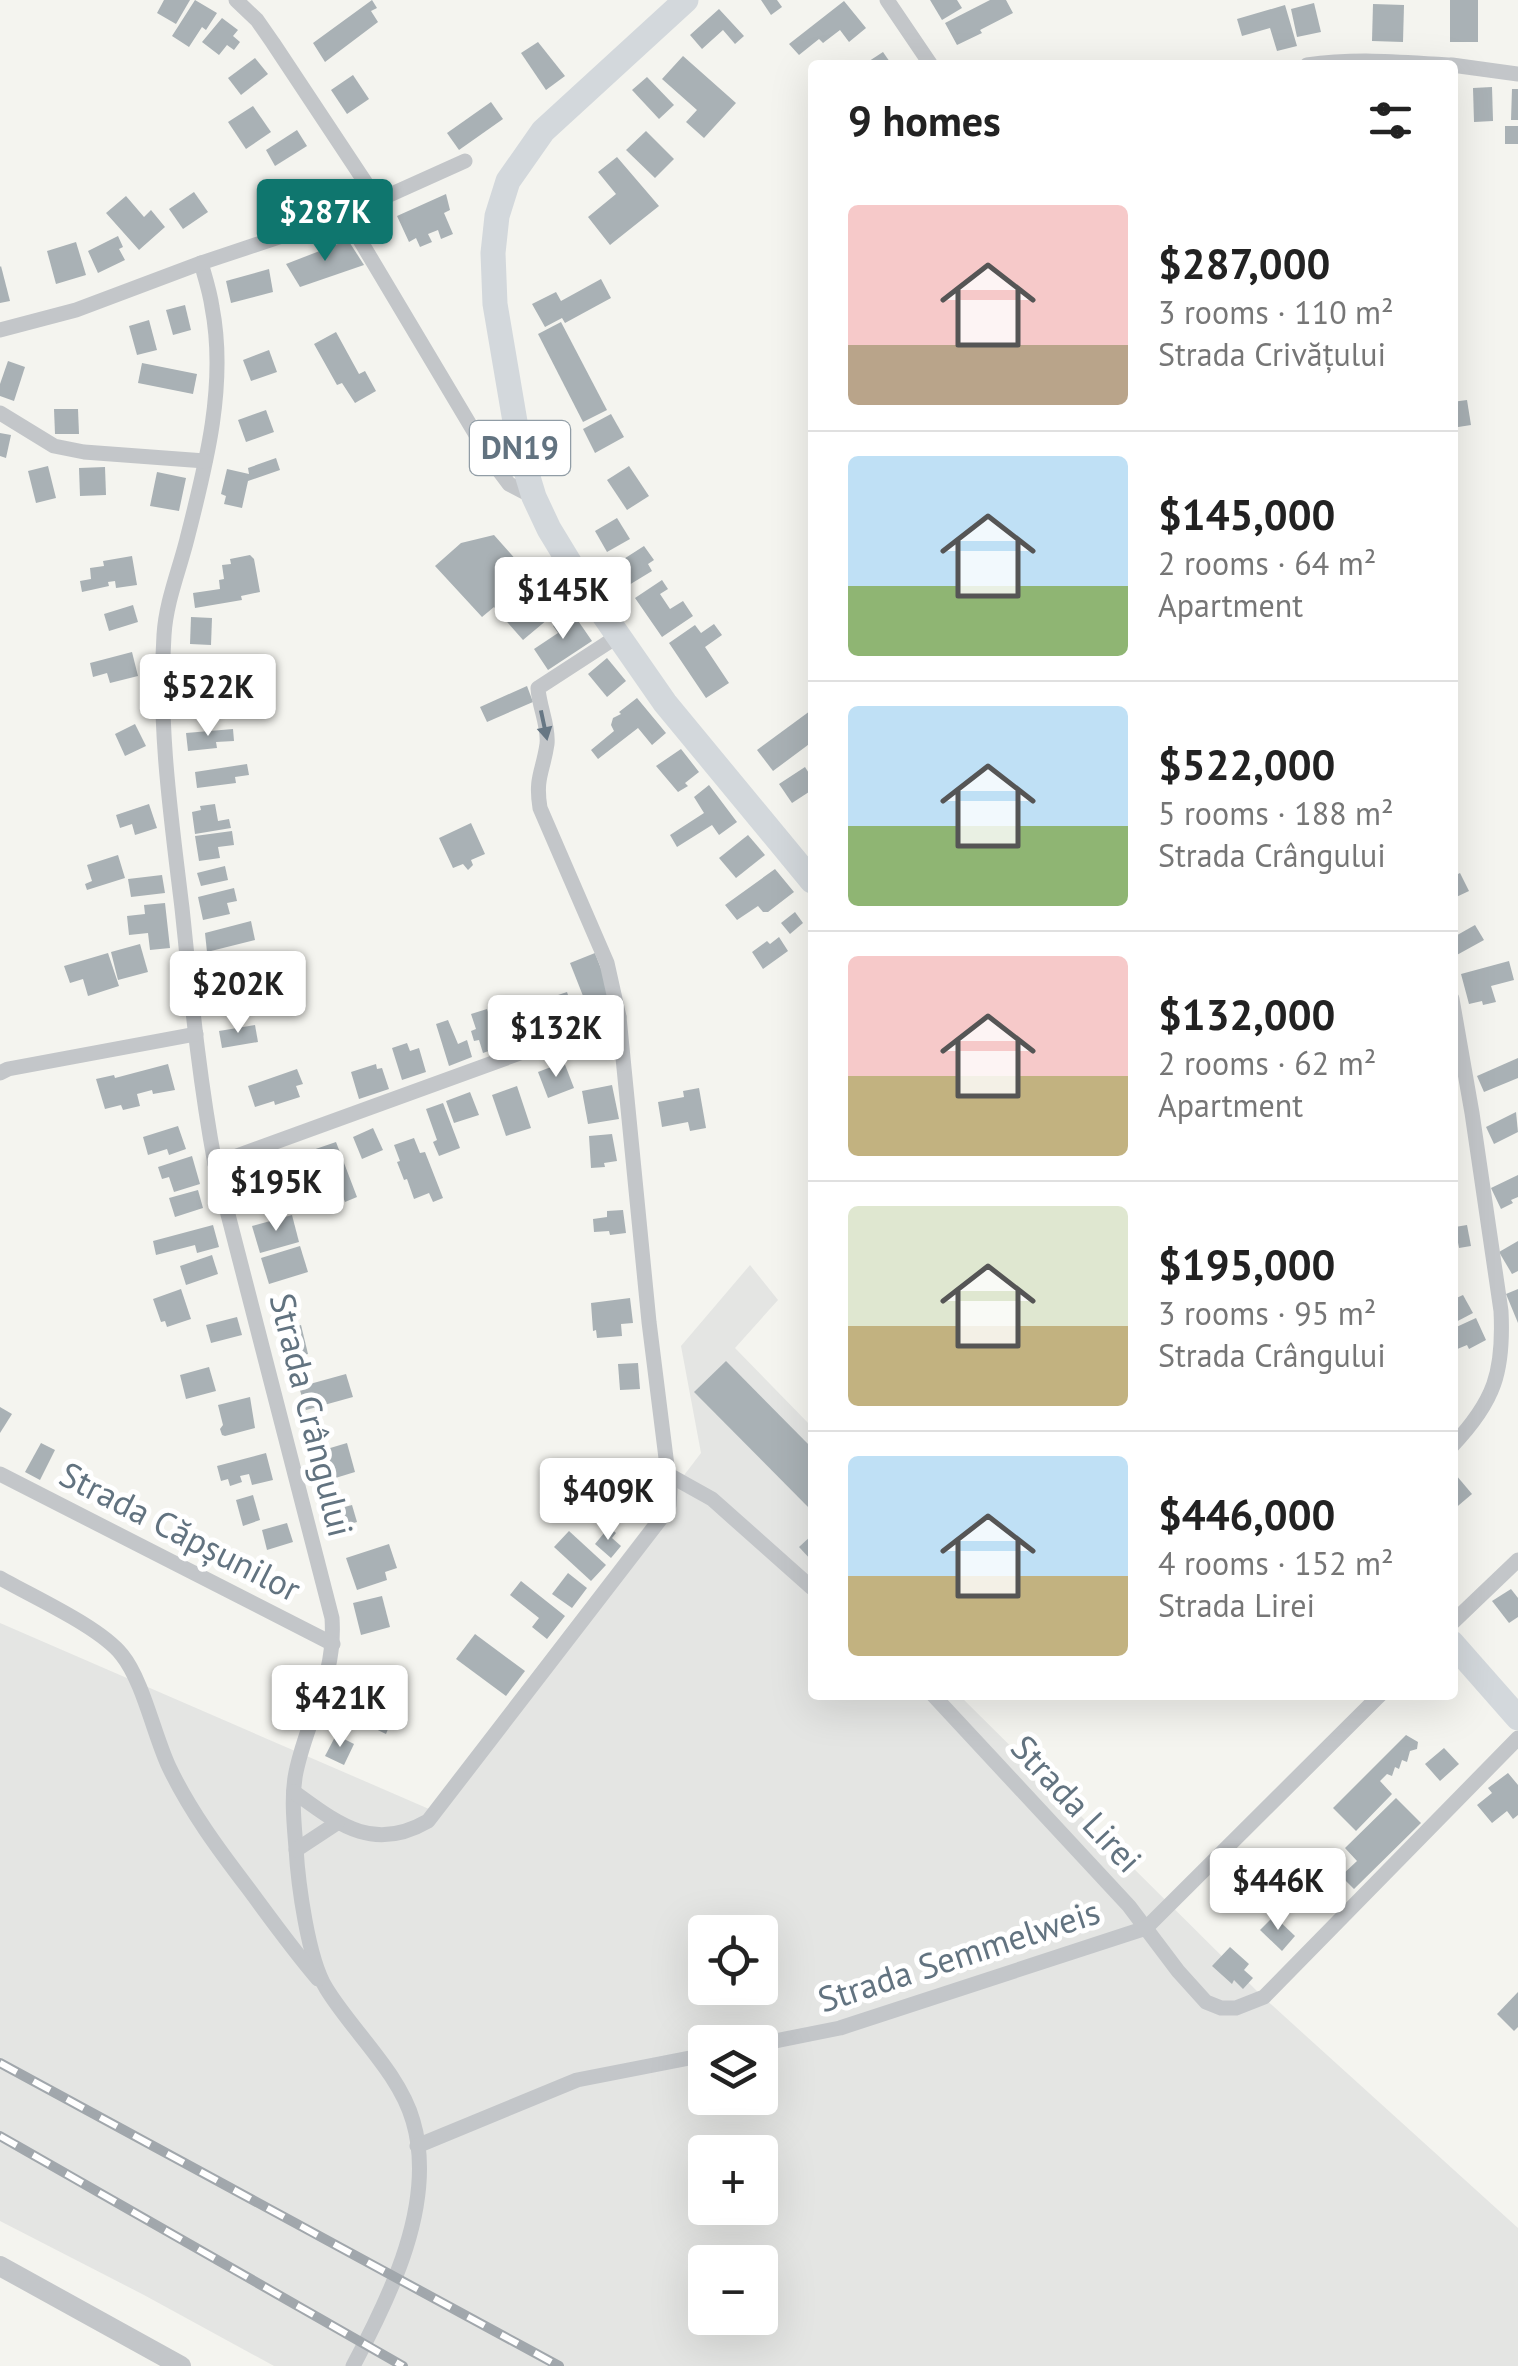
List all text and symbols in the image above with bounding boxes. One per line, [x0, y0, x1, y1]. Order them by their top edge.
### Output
text: 9 homes [848, 93, 1001, 148]
icon: filters [1363, 93, 1418, 148]
pin: $287K [255, 179, 395, 264]
text: $287K [279, 190, 371, 232]
text: $287,000 [1158, 236, 1330, 291]
icon: home [928, 245, 1048, 365]
text: 3 rooms · 110 m² [1158, 291, 1394, 333]
text: Strada Crivățului [1158, 333, 1386, 375]
road number: DN19 [470, 421, 570, 475]
text: $145,000 [1158, 487, 1335, 542]
icon: home [928, 496, 1048, 616]
text: 2 rooms · 64 m² [1158, 542, 1376, 584]
pin: $145K [493, 557, 633, 642]
text: $145K [517, 568, 609, 610]
text: Apartment [1158, 584, 1303, 626]
pin: $522K [138, 654, 278, 739]
text: $522K [162, 665, 254, 707]
one-way arrow [536, 710, 552, 741]
text: $522,000 [1158, 737, 1335, 792]
icon: home [928, 746, 1048, 866]
text: 5 rooms · 188 m² [1158, 792, 1394, 834]
text: Strada Crângului [1158, 834, 1386, 876]
pin: $202K [168, 951, 308, 1036]
text: $202K [192, 962, 284, 1004]
text: $132,000 [1158, 987, 1335, 1042]
pin: $132K [486, 995, 626, 1080]
icon: home [928, 996, 1048, 1116]
text: $132K [510, 1006, 602, 1048]
text: 2 rooms · 62 m² [1158, 1042, 1376, 1084]
text: Apartment [1158, 1084, 1303, 1126]
pin: $195K [206, 1149, 346, 1234]
text: $195K [230, 1160, 322, 1202]
text: $195,000 [1158, 1237, 1335, 1292]
icon: home [928, 1246, 1048, 1366]
street label: Strada Crângului [260, 1288, 364, 1541]
text: 3 rooms · 95 m² [1158, 1292, 1376, 1334]
text: Strada Crângului [1158, 1334, 1386, 1376]
street label: Strada Căpșunilor [52, 1451, 309, 1612]
pin: $409K [538, 1458, 678, 1543]
text: $409K [562, 1469, 654, 1511]
text: $446,000 [1158, 1487, 1335, 1542]
icon: home [928, 1496, 1048, 1616]
text: 4 rooms · 152 m² [1158, 1542, 1394, 1584]
text: Strada Lirei [1158, 1584, 1315, 1626]
pin: $421K [270, 1665, 410, 1750]
text: $421K [294, 1676, 386, 1718]
street label: Strada Lirei [1001, 1725, 1152, 1882]
pin: $446K [1208, 1848, 1348, 1933]
text: $446K [1232, 1859, 1324, 1901]
street label: Strada Semmelweis [812, 1888, 1105, 2022]
map controls [688, 1915, 778, 2335]
button: locate [688, 1915, 778, 2005]
button: layers [688, 2025, 778, 2115]
button: + [688, 2135, 778, 2225]
button: − [688, 2245, 778, 2335]

